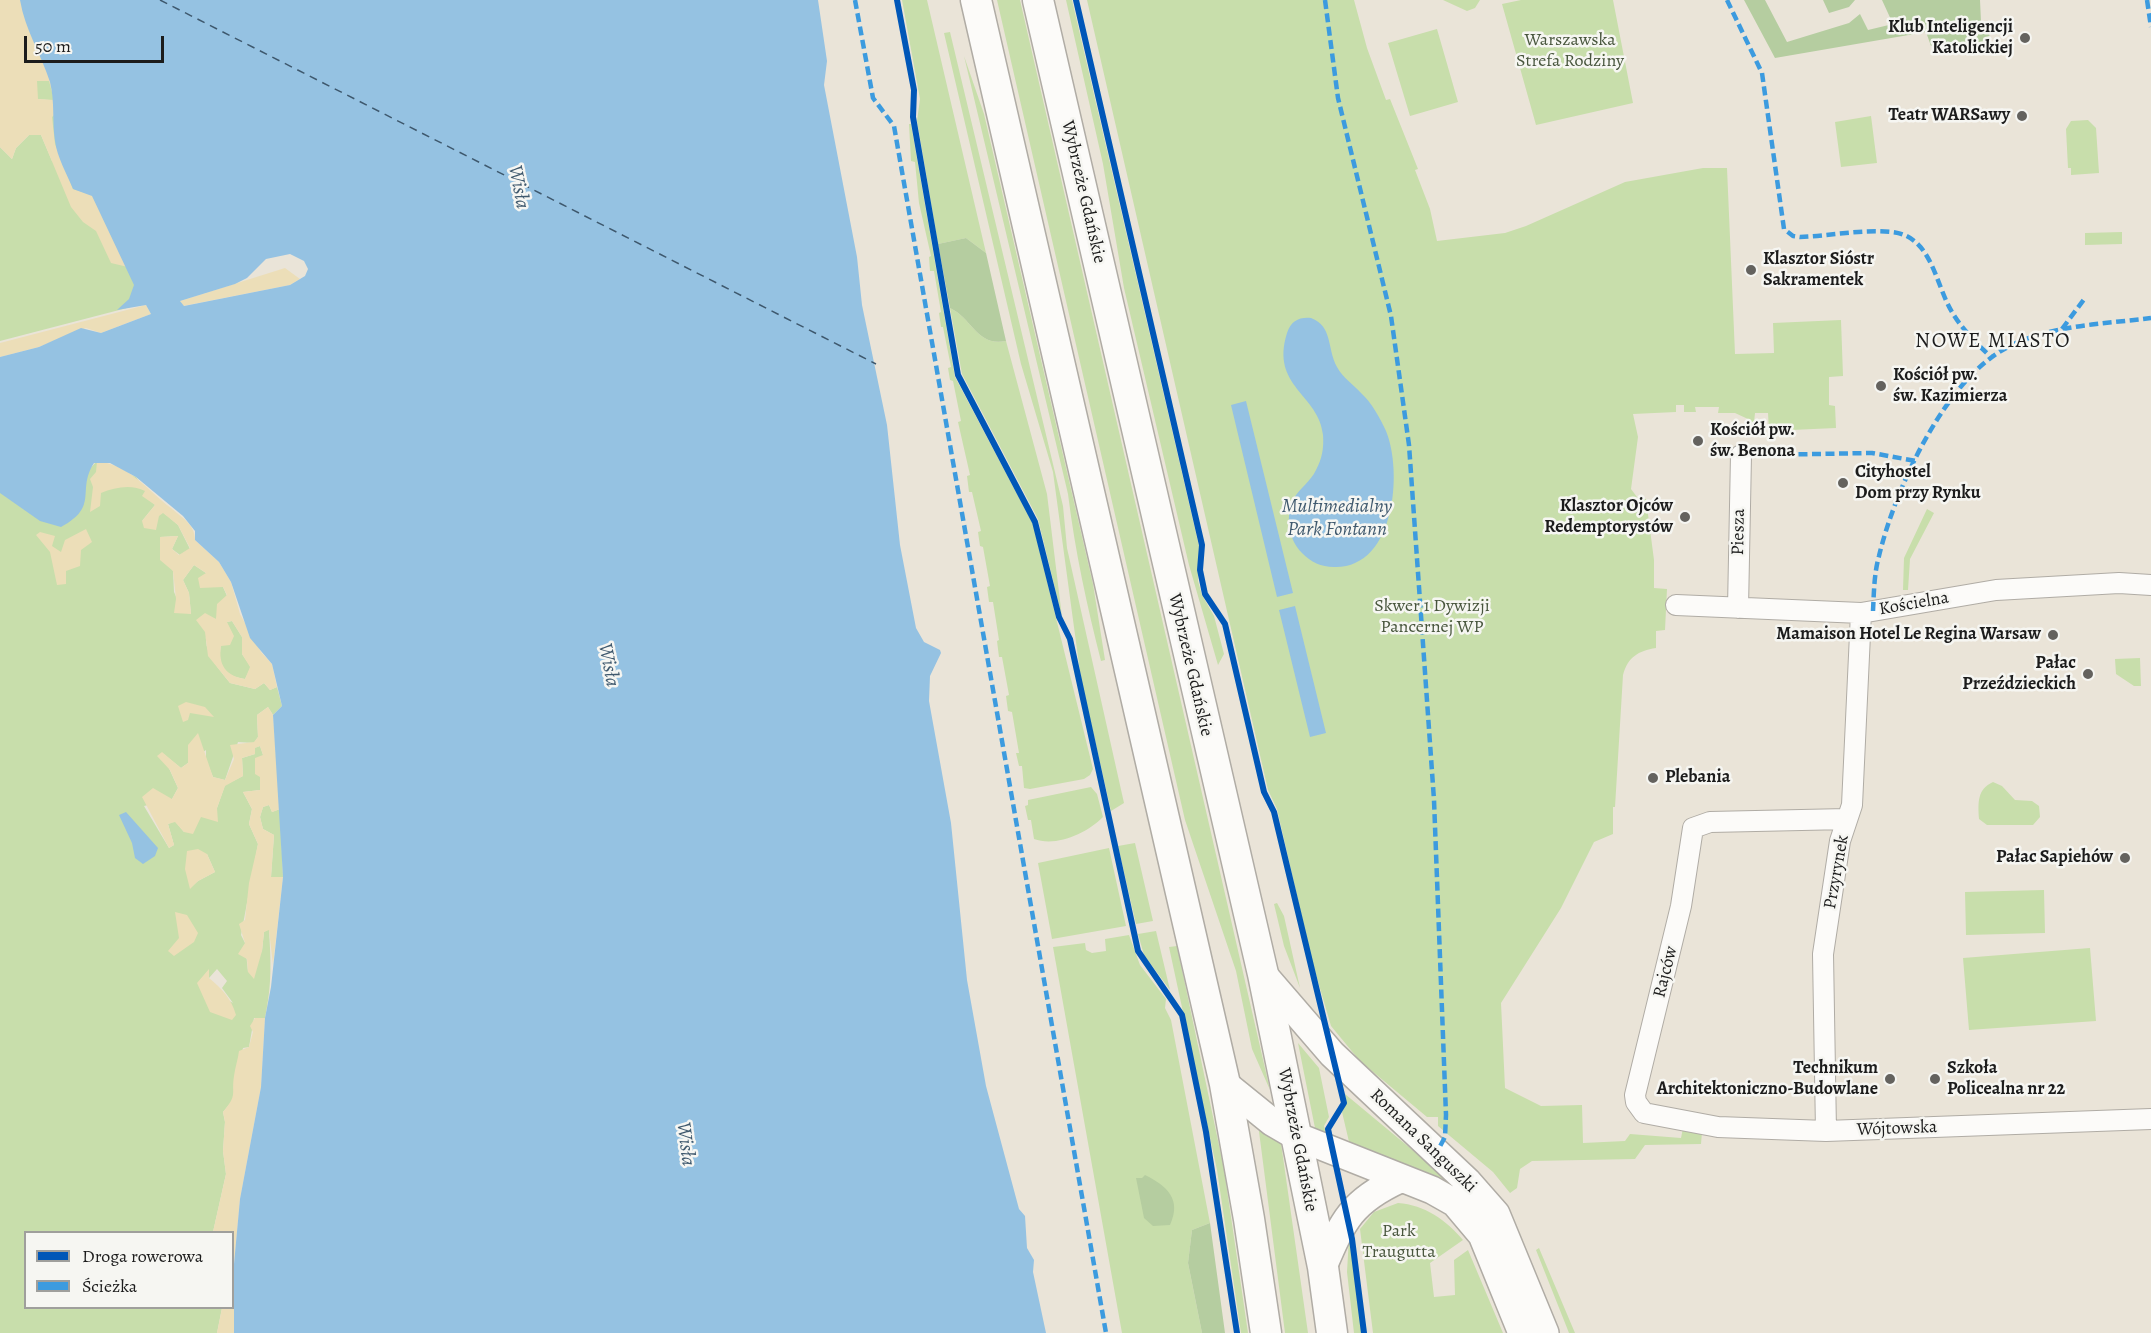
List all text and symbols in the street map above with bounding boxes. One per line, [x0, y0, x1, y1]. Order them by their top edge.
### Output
place label: Klub Inteligencji Katolickiej [1888, 17, 2013, 60]
scale bar [27, 24, 166, 62]
park label: Warszawska Strefa Rodziny [1516, 30, 1624, 72]
marker: Klub Inteligencji Katolickiej [2018, 31, 2032, 45]
text: 50 m [35, 34, 71, 58]
place label: Teatr WARSawy [1888, 105, 2010, 127]
marker: Teatr WARSawy [2015, 109, 2029, 123]
street label: Wybrzeże Gdańskie [1056, 119, 1110, 265]
water label: Wisła [502, 163, 534, 211]
place label: Klasztor Sióstr Sakramentek [1763, 249, 1874, 292]
marker: Klasztor Sióstr Sakramentek [1744, 263, 1758, 277]
district label: NOWE MIASTO [1915, 329, 2071, 355]
place label: Kościół pw. św. Kazimierza [1893, 365, 2007, 407]
marker: Kościół pw. św. Kazimierza [1874, 379, 1888, 393]
place label: Kościół pw. św. Benona [1710, 420, 1795, 462]
marker: Kościół pw. św. Benona [1691, 434, 1705, 448]
place label: Cityhostel Dom przy Rynku [1855, 462, 1980, 504]
marker: Cityhostel Dom przy Rynku [1836, 476, 1850, 490]
water label: Multimedialny Park Fontann [1282, 495, 1392, 542]
place label: Klasztor Ojców Redemptorystów [1544, 496, 1673, 538]
street label: Piesza [1728, 508, 1750, 556]
marker: Klasztor Ojców Redemptorystów [1678, 510, 1692, 524]
street label: Kościelna [1877, 587, 1951, 621]
street label: Wybrzeże Gdańskie [1163, 592, 1217, 738]
park label: Skwer 1 Dywizji Pancernej WP [1374, 596, 1490, 638]
place label: Mamaison Hotel Le Regina Warsaw [1776, 624, 2041, 646]
marker: Mamaison Hotel Le Regina Warsaw [2046, 628, 2060, 642]
water label: Wisła [592, 641, 624, 689]
place label: Pałac Przeździeckich [1962, 653, 2076, 696]
marker: Pałac Przeździeckich [2081, 667, 2095, 681]
place label: Plebania [1665, 767, 1730, 789]
marker: Plebania [1646, 771, 1660, 785]
street label: Przyrynek [1820, 833, 1854, 911]
place label: Pałac Sapiehów [1996, 847, 2113, 869]
marker: Pałac Sapiehów [2118, 851, 2132, 865]
street label: Rajców [1649, 944, 1683, 1000]
place label: Technikum Architektoniczno-Budowlane [1657, 1058, 1878, 1100]
place label: Szkoła Policealna nr 22 [1947, 1058, 2065, 1100]
street label: Wybrzeże Gdańskie [1272, 1066, 1322, 1214]
marker: Technikum Architektoniczno-Budowlane [1883, 1072, 1897, 1086]
marker: Szkoła Policealna nr 22 [1928, 1072, 1942, 1086]
street label: Romana Sanguszki [1365, 1084, 1481, 1198]
street label: Wójtowska [1856, 1117, 1938, 1141]
water label: Wisła [670, 1121, 700, 1167]
park label: Park Traugutta [1362, 1221, 1436, 1264]
legend [24, 1231, 234, 1309]
text: Droga rowerowa [82, 1244, 203, 1268]
text: Ścieżka [82, 1274, 137, 1298]

